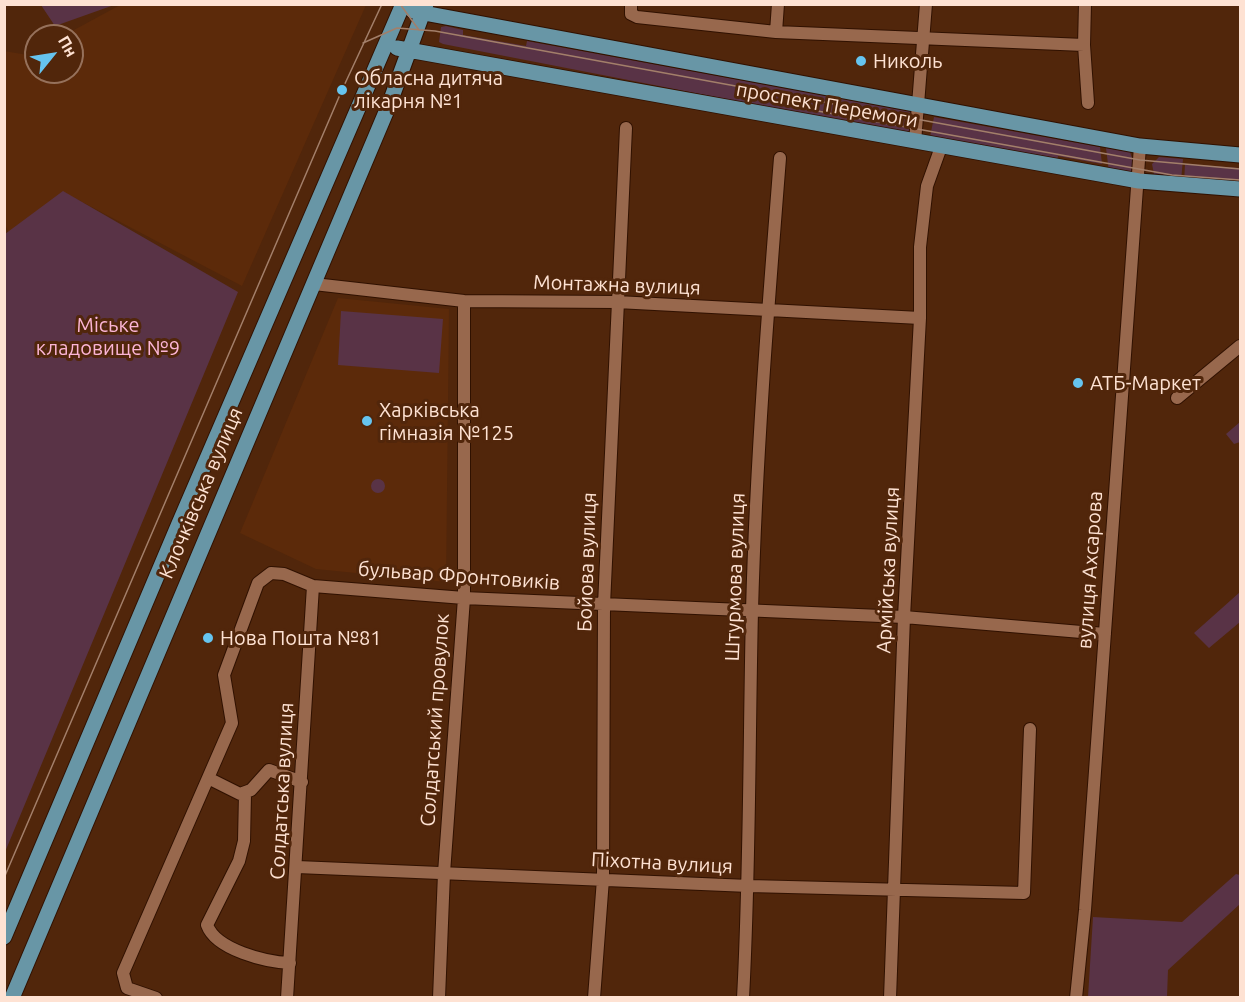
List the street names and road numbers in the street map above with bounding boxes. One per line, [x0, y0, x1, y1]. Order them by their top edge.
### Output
street label: проспект Перемоги [734, 77, 920, 133]
street label: Монтажна вулиця [533, 270, 701, 300]
street label: Клочківська вулиця [154, 404, 248, 582]
street label: Армійська вулиця [872, 486, 904, 654]
street label: вулиця Ахсарова [1072, 490, 1108, 650]
street label: Бойова вулиця [573, 492, 601, 632]
street label: Штурмова вулиця [720, 492, 750, 662]
street label: бульвар Фронтовиків [357, 557, 561, 595]
street label: Солдатський провулок [416, 613, 454, 827]
street label: Солдатська вулиця [265, 702, 299, 880]
street label: Піхотна вулиця [591, 847, 733, 879]

